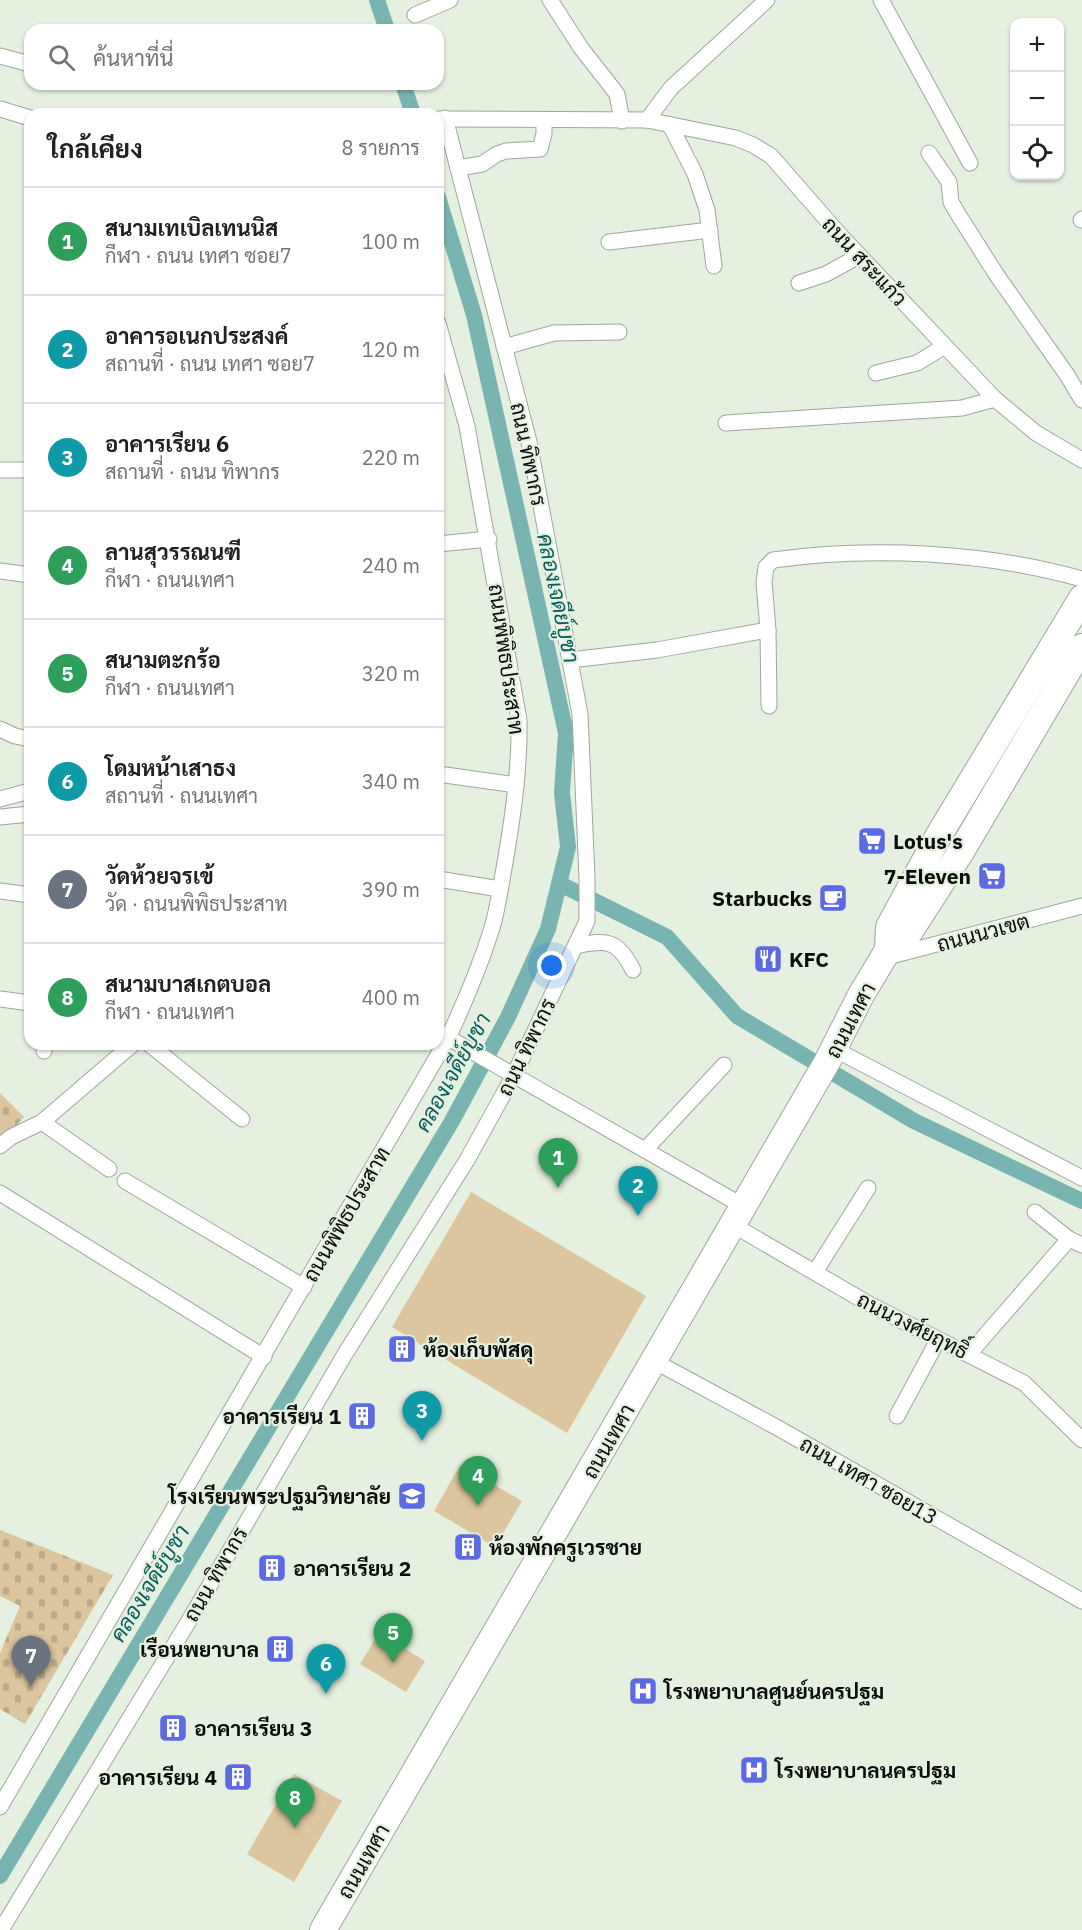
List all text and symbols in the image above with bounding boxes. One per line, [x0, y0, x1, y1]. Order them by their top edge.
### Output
map controls [1010, 18, 1064, 180]
button: + [1010, 18, 1064, 72]
search box [24, 24, 444, 90]
icon: search [45, 41, 78, 74]
text: ค้นหาที่นี่ [93, 43, 173, 72]
button: − [1010, 72, 1064, 126]
button: locate [1010, 126, 1064, 180]
text: ใกล้เคียง [48, 131, 143, 165]
text: 8 รายการ [342, 134, 420, 161]
street label: ถนน สระแก้ว [816, 210, 914, 312]
text: สนามเทเบิลเทนนิส [105, 213, 278, 242]
text: 1 [62, 228, 74, 255]
text: 100 m [362, 228, 420, 255]
text: กีฬา · ถนน เทศา ซอย7 [105, 242, 292, 269]
text: อาคารอเนกประสงค์ [105, 321, 288, 350]
text: 2 [62, 336, 74, 363]
text: 120 m [362, 336, 420, 363]
text: สถานที่ · ถนน เทศา ซอย7 [105, 350, 315, 377]
street label: ถนน ทิพากร [504, 400, 554, 508]
text: อาคารเรียน 6 [105, 429, 229, 458]
text: 3 [62, 444, 74, 471]
text: 220 m [362, 444, 420, 471]
text: สถานที่ · ถนน ทิพากร [105, 458, 280, 485]
water label: คลองเจดีย์บูชา [529, 531, 587, 666]
text: ลานสุวรรณนฑี [105, 537, 241, 566]
text: 4 [62, 552, 74, 579]
text: 240 m [362, 552, 420, 579]
text: กีฬา · ถนนเทศา [105, 566, 235, 593]
street label: ถนนพิพิธประสาท [483, 582, 531, 736]
text: สนามตะกร้อ [105, 645, 221, 674]
text: 5 [62, 660, 74, 687]
text: 320 m [362, 660, 420, 687]
text: กีฬา · ถนนเทศา [105, 674, 235, 701]
text: โดมหน้าเสาธง [105, 753, 236, 782]
text: 6 [62, 768, 74, 795]
text: 340 m [362, 768, 420, 795]
text: สถานที่ · ถนนเทศา [105, 782, 258, 809]
supermarket icon: Lotus's [856, 825, 888, 857]
place label: Lotus's [893, 827, 963, 855]
supermarket icon: 7-Eleven [976, 860, 1008, 892]
text: วัดห้วยจรเข้ [105, 861, 214, 890]
place label: 7-Eleven [884, 862, 971, 890]
text: 7 [62, 876, 74, 903]
text: 390 m [362, 876, 420, 903]
cafe icon: Starbucks [817, 882, 849, 914]
place label: Starbucks [712, 884, 812, 912]
text: วัด · ถนนพิพิธประสาท [105, 890, 288, 917]
street label: ถนนนวเขต [934, 906, 1032, 958]
restaurant icon: KFC [752, 943, 784, 975]
place label: KFC [789, 945, 829, 973]
your location [537, 951, 566, 980]
text: สนามบาสเกตบอล [105, 969, 271, 998]
street label: ถนนเทศา [818, 977, 882, 1063]
text: 8 [62, 984, 74, 1011]
text: 400 m [362, 984, 420, 1011]
street label: ถนน ทิพากร [490, 994, 562, 1100]
text: กีฬา · ถนนเทศา [105, 998, 235, 1025]
water label: คลองเจดีย์บูชา [407, 1007, 498, 1138]
pin: 1 [538, 1138, 578, 1188]
street label: ถนนพิพิธประสาท [296, 1141, 396, 1287]
pin: 2 [618, 1166, 658, 1216]
street label: ถนนวงศ์ยฤทธิ์ [853, 1281, 976, 1365]
building icon: ห้องเก็บพัสดุ [386, 1333, 418, 1365]
place label: ห้องเก็บพัสดุ [423, 1335, 533, 1365]
pin: 3 [402, 1392, 442, 1441]
street label: ถนนเทศา [575, 1398, 641, 1484]
building icon: อาคารเรียน 1 [346, 1400, 378, 1432]
place label: อาคารเรียน 1 [223, 1402, 341, 1430]
street label: ถนน เทศา ซอย13 [795, 1429, 943, 1531]
pin: 4 [458, 1456, 498, 1506]
school or university icon: โรงเรียนพระปฐมวิทยาลัย [396, 1480, 428, 1512]
place label: โรงเรียนพระปฐมวิทยาลัย [166, 1482, 391, 1511]
water label: คลองเจดีย์บูชา [103, 1519, 197, 1648]
street label: ถนน ทิพากร [177, 1521, 253, 1627]
building icon: ห้องพักครูเวรชาย [452, 1531, 484, 1563]
place label: ห้องพักครูเวรชาย [489, 1533, 642, 1562]
building icon: อาคารเรียน 2 [256, 1552, 288, 1584]
place label: อาคารเรียน 2 [293, 1554, 411, 1582]
pin: 5 [374, 1614, 412, 1663]
building icon: เรือนพยาบาล [264, 1633, 296, 1665]
place label: เรือนพยาบาล [140, 1635, 259, 1663]
pin: 7 [12, 1636, 51, 1686]
pin: 6 [306, 1644, 346, 1694]
hospital icon: โรงพยาบาลศูนย์นครปฐม [627, 1675, 659, 1707]
place label: โรงพยาบาลศูนย์นครปฐม [662, 1677, 884, 1706]
building icon: อาคารเรียน 3 [157, 1712, 189, 1744]
place label: อาคารเรียน 3 [194, 1714, 312, 1742]
hospital icon: โรงพยาบาลนครปฐม [738, 1754, 770, 1786]
place label: โรงพยาบาลนครปฐม [773, 1756, 956, 1785]
building icon: อาคารเรียน 4 [222, 1761, 254, 1793]
place label: อาคารเรียน 4 [99, 1763, 217, 1791]
pin: 8 [276, 1778, 314, 1828]
street label: ถนนเทศา [330, 1818, 396, 1904]

